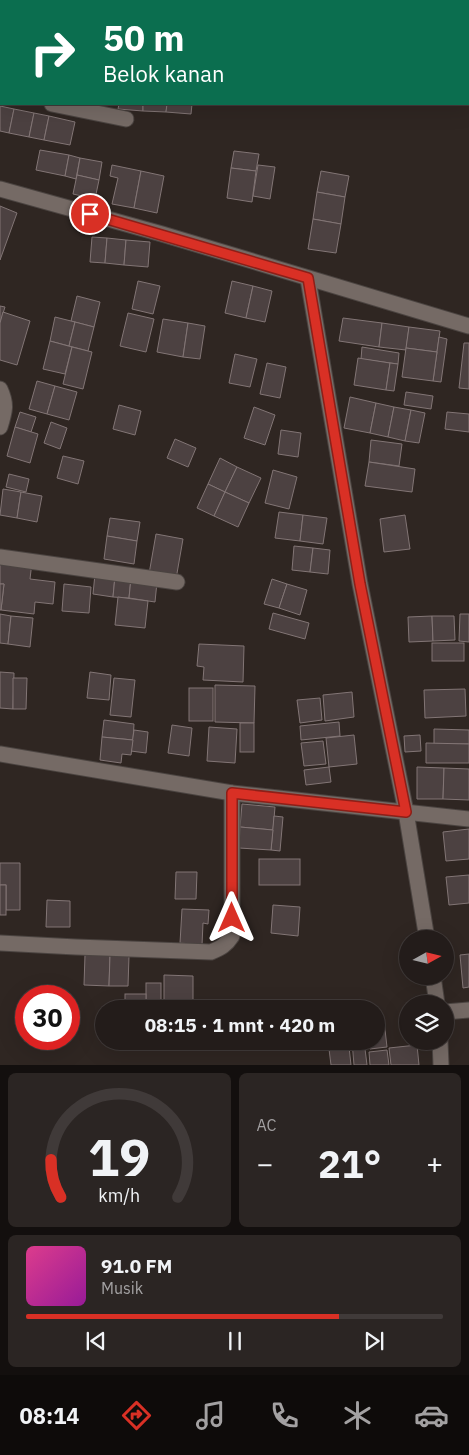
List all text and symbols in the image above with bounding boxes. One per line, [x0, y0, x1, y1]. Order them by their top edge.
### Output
text: 50 m [103, 15, 185, 61]
icon: right [20, 20, 85, 85]
text: Belok kanan [103, 59, 225, 88]
pin [69, 193, 111, 235]
icon: arrive [76, 200, 104, 228]
position arrow [205, 891, 257, 943]
north arrow [399, 930, 454, 985]
map controls [399, 930, 454, 1050]
speed limit sign: 30 [15, 985, 80, 1050]
button: layers [399, 995, 454, 1050]
text: 08:15 · 1 mnt · 420 m [145, 1013, 335, 1037]
text: AC [257, 1115, 276, 1135]
text: 19 [88, 1123, 150, 1190]
text: 21° [318, 1139, 381, 1188]
text: − [257, 1145, 273, 1182]
text: + [426, 1145, 443, 1182]
text: km/h [98, 1184, 140, 1207]
text: 91.0 FM [101, 1254, 172, 1278]
text: Musik [101, 1278, 143, 1298]
icon: previous [82, 1327, 110, 1355]
icon: pause [221, 1327, 249, 1355]
icon: next [360, 1327, 388, 1355]
icon: directions [119, 1398, 154, 1433]
icon: music [193, 1398, 228, 1433]
icon: phone [267, 1398, 302, 1433]
icon: climate [340, 1398, 375, 1433]
icon: car [414, 1398, 449, 1433]
text: 08:14 [19, 1401, 80, 1430]

